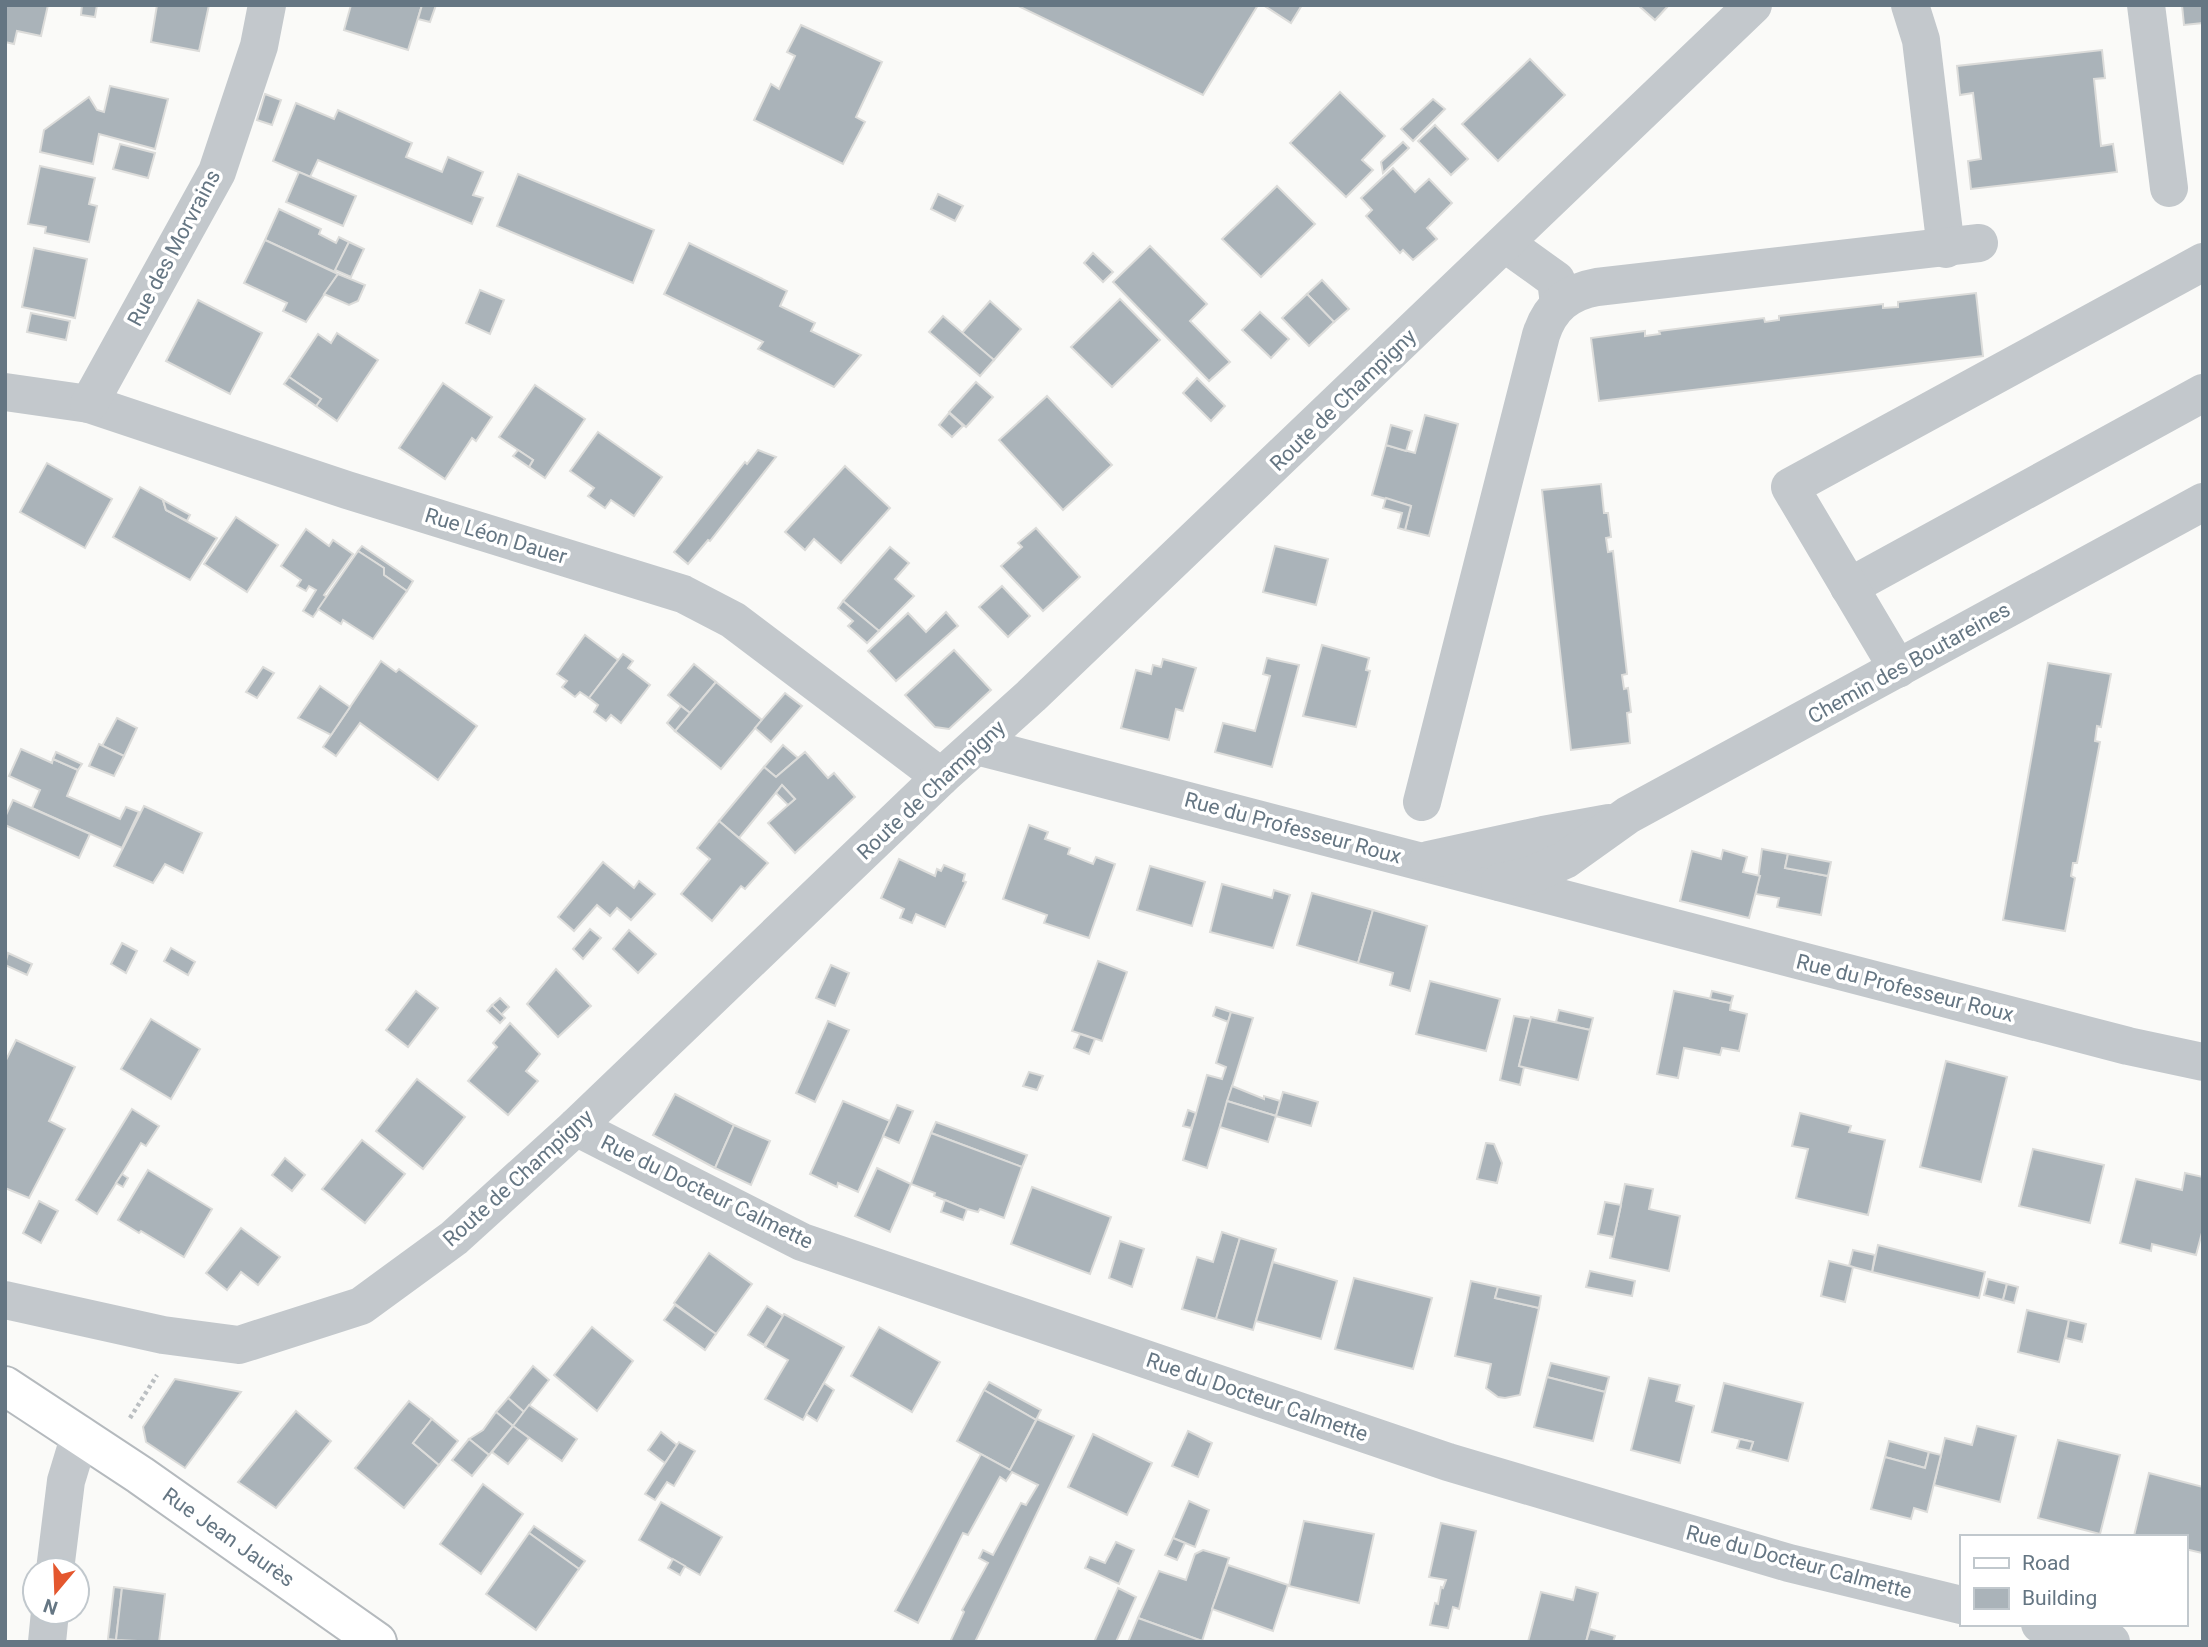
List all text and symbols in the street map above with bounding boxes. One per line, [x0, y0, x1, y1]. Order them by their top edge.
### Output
street label: Rue des Morvrains [123, 166, 225, 330]
street label: Route de Champigny [1265, 324, 1421, 476]
street label: Rue Léon Dauer [422, 503, 570, 569]
street label: Chemin des Boutareines [1804, 597, 2014, 729]
street label: Route de Champigny [852, 715, 1010, 865]
street label: Rue du Professeur Roux [1182, 787, 1404, 869]
street label: Rue du Professeur Roux [1794, 949, 2016, 1027]
street label: Route de Champigny [438, 1104, 598, 1252]
street label: Rue du Docteur Calmette [597, 1130, 817, 1254]
street label: Rue du Docteur Calmette [1143, 1348, 1371, 1446]
street label: Rue Jean Jaurès [158, 1483, 299, 1592]
street label: Rue du Docteur Calmette [1683, 1520, 1915, 1604]
legend [1960, 1535, 2187, 1626]
text: Road [2022, 1551, 2070, 1575]
north arrow [21, 1556, 91, 1626]
text: Building [2022, 1586, 2097, 1610]
text: N [41, 1594, 61, 1620]

